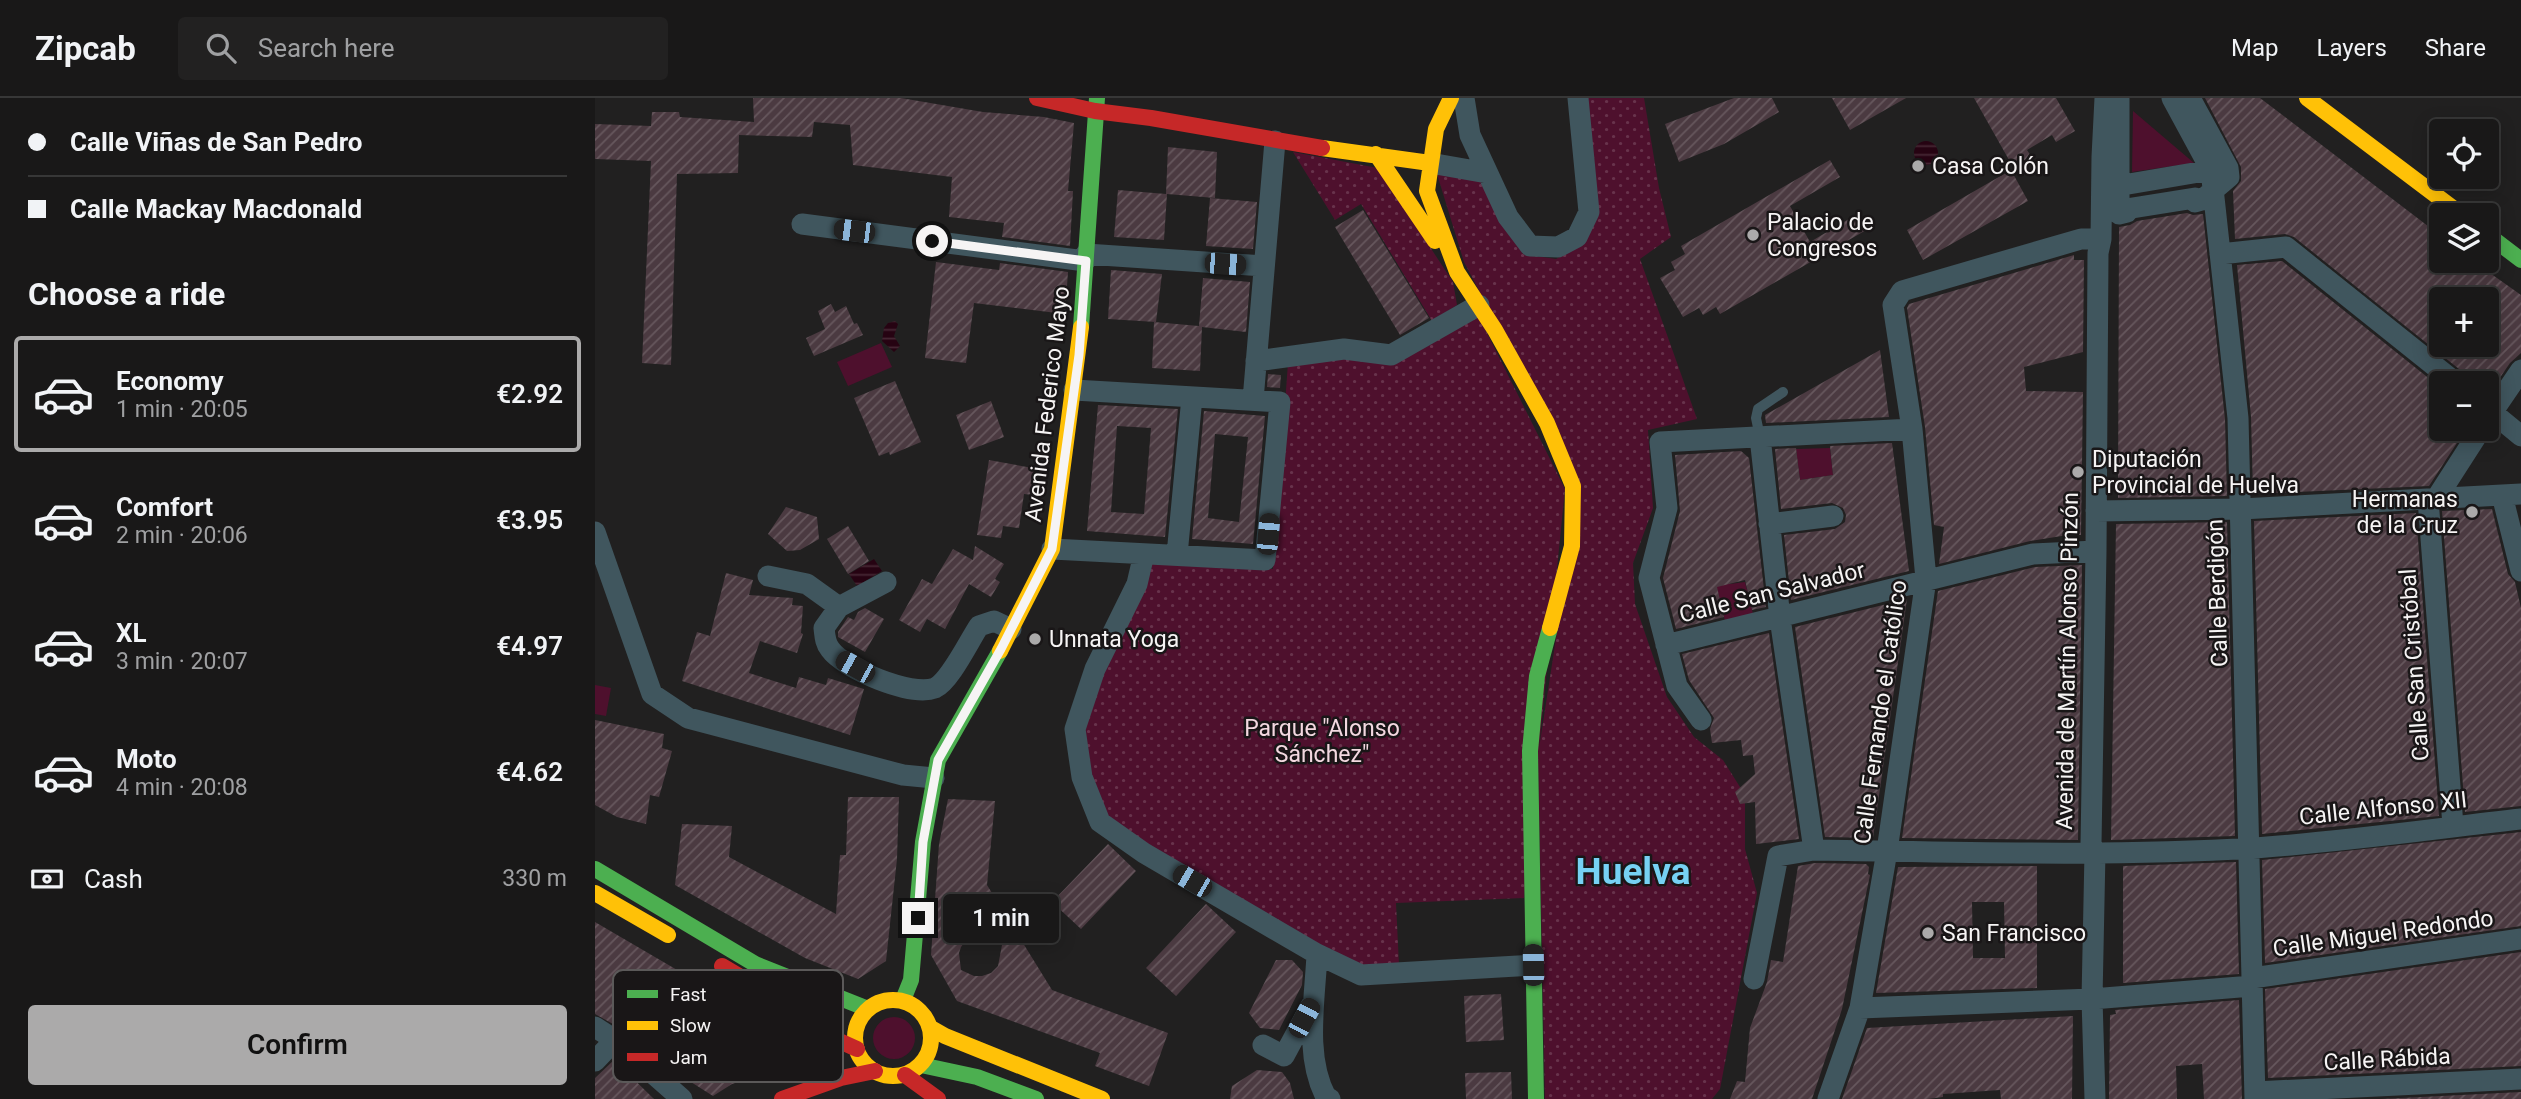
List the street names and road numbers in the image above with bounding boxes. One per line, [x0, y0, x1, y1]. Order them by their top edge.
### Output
street label: Avenida Federico Mayo [1020, 285, 1075, 524]
street label: Avenida de Martín Alonso Pinzón [2051, 492, 2084, 830]
street label: Calle Berdigón [2201, 519, 2234, 667]
street label: Calle San Salvador [1677, 556, 1868, 629]
street label: Calle San Cristóbal [2394, 568, 2435, 762]
street label: Calle Fernando el Católico [1849, 578, 1912, 846]
street label: Calle Alfonso XII [2298, 786, 2468, 831]
street label: Calle Miguel Redondo [2271, 905, 2495, 962]
street label: Calle Rábida [2323, 1043, 2451, 1076]

